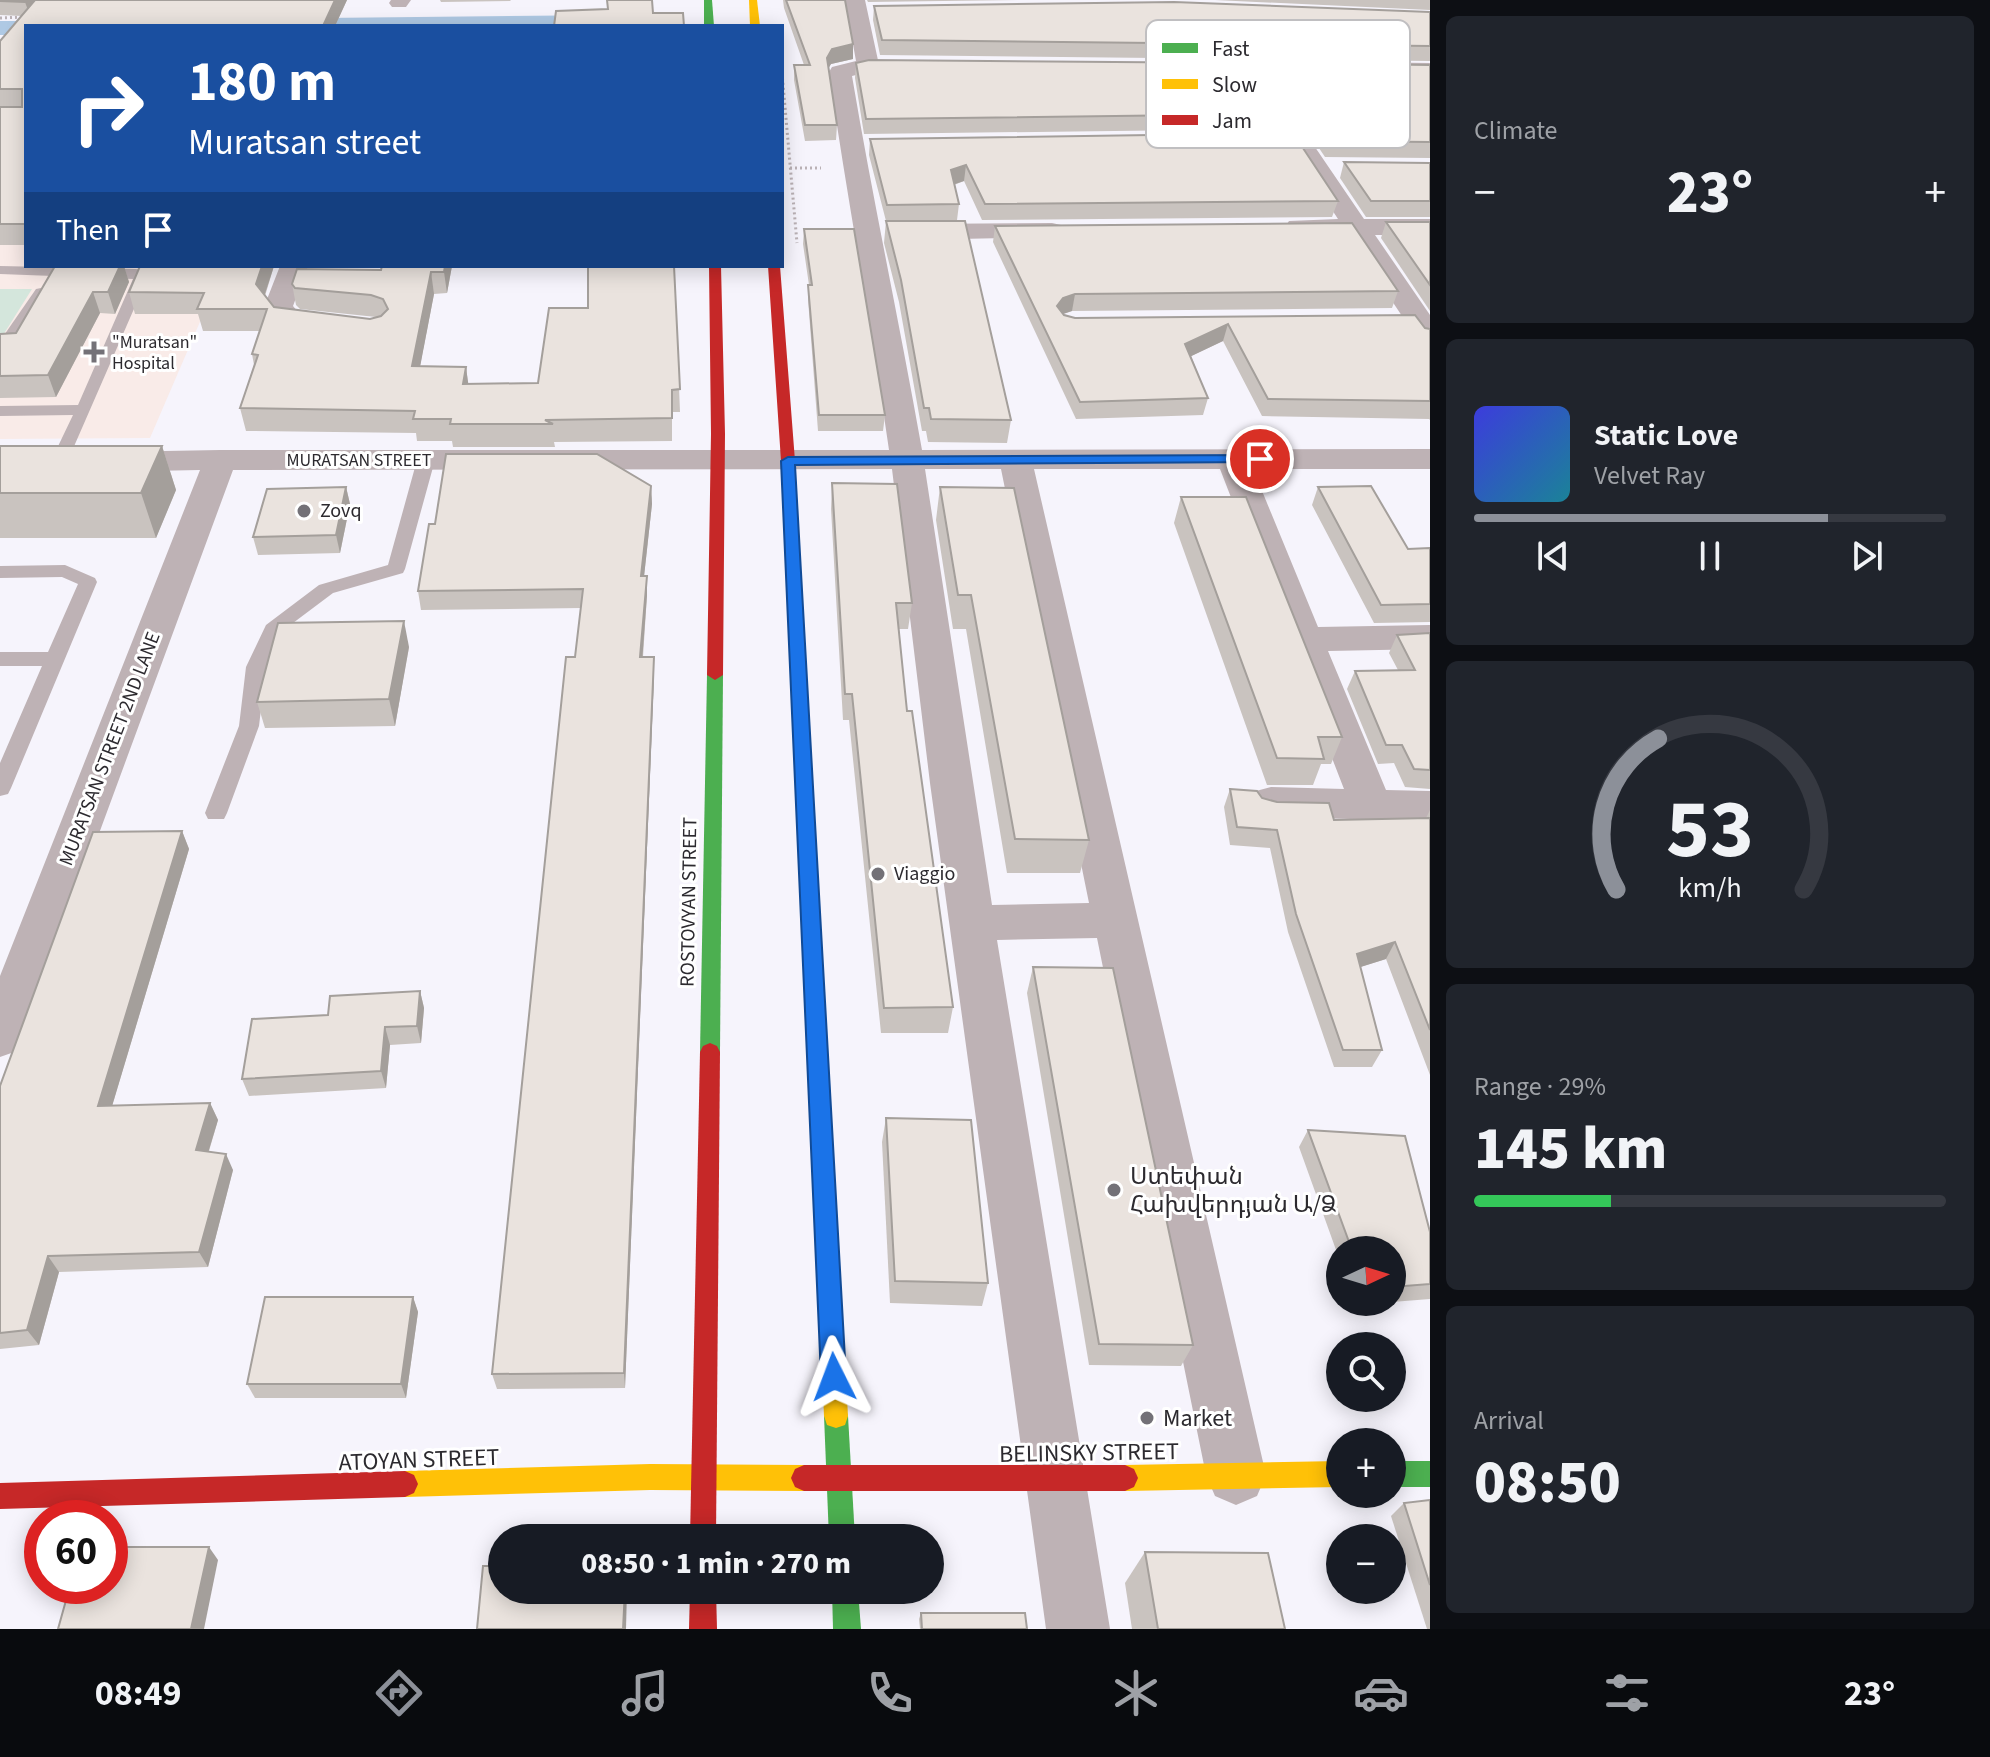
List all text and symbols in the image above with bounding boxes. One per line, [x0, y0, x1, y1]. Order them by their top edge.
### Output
legend [1146, 20, 1410, 148]
text: Fast [1212, 33, 1250, 65]
text: 180 m [188, 43, 336, 122]
icon: right [56, 56, 160, 160]
text: Slow [1212, 69, 1257, 101]
text: Jam [1212, 105, 1252, 137]
text: Climate [1474, 112, 1558, 149]
text: Muratsan street [188, 117, 421, 168]
text: 23° [1667, 151, 1753, 236]
text: − [1474, 162, 1496, 225]
text: + [1924, 162, 1946, 225]
icon: arrive [136, 208, 180, 252]
text: Then [56, 209, 120, 252]
place label: "Muratsan" Hospital [112, 330, 197, 376]
marker: "Muratsan" Hospital [83, 341, 105, 363]
text: Static Love [1594, 414, 1738, 457]
pin [1226, 425, 1294, 493]
icon: arrive [1238, 437, 1282, 481]
street label: MURATSAN STREET [286, 448, 432, 473]
text: Velvet Ray [1594, 457, 1705, 494]
place label: Zovq [320, 497, 362, 525]
marker: Zovq [295, 502, 313, 520]
icon: previous [1531, 534, 1575, 578]
icon: pause [1688, 534, 1732, 578]
icon: next [1845, 534, 1889, 578]
street label: MURATSAN STREET 2ND LANE [52, 628, 168, 870]
text: 53 [1666, 771, 1754, 889]
street label: ROSTOVYAN STREET [674, 817, 704, 987]
place label: Viaggio [894, 860, 955, 888]
marker: Viaggio [869, 865, 887, 883]
text: km/h [1678, 869, 1742, 909]
text: Range · 29% [1474, 1068, 1606, 1105]
text: 145 km [1474, 1107, 1667, 1192]
place label: Ստեփան Հախվերդյան Ա/Ձ [1130, 1159, 1337, 1222]
marker: Ստեփան Հախվերդյան Ա/Ձ [1105, 1181, 1123, 1199]
north arrow [1326, 1236, 1406, 1316]
map controls [1326, 1236, 1406, 1604]
button: search [1326, 1332, 1406, 1412]
position arrow [792, 1335, 876, 1419]
place label: Market [1163, 1401, 1232, 1436]
text: Arrival [1474, 1402, 1544, 1439]
marker: Market [1138, 1409, 1156, 1427]
button: + [1326, 1428, 1406, 1508]
street label: BELINSKY STREET [999, 1434, 1179, 1472]
street label: ATOYAN STREET [338, 1440, 500, 1480]
text: 08:50 [1474, 1441, 1621, 1526]
speed limit sign: 60 [24, 1500, 128, 1604]
button: − [1326, 1524, 1406, 1604]
text: 08:50 · 1 min · 270 m [581, 1542, 851, 1585]
icon: directions [371, 1665, 427, 1721]
icon: music [617, 1665, 673, 1721]
icon: phone [862, 1665, 918, 1721]
icon: climate [1108, 1665, 1164, 1721]
icon: car [1353, 1665, 1409, 1721]
icon: filters [1599, 1665, 1655, 1721]
text: 08:49 [95, 1668, 182, 1719]
text: 23° [1844, 1668, 1895, 1719]

